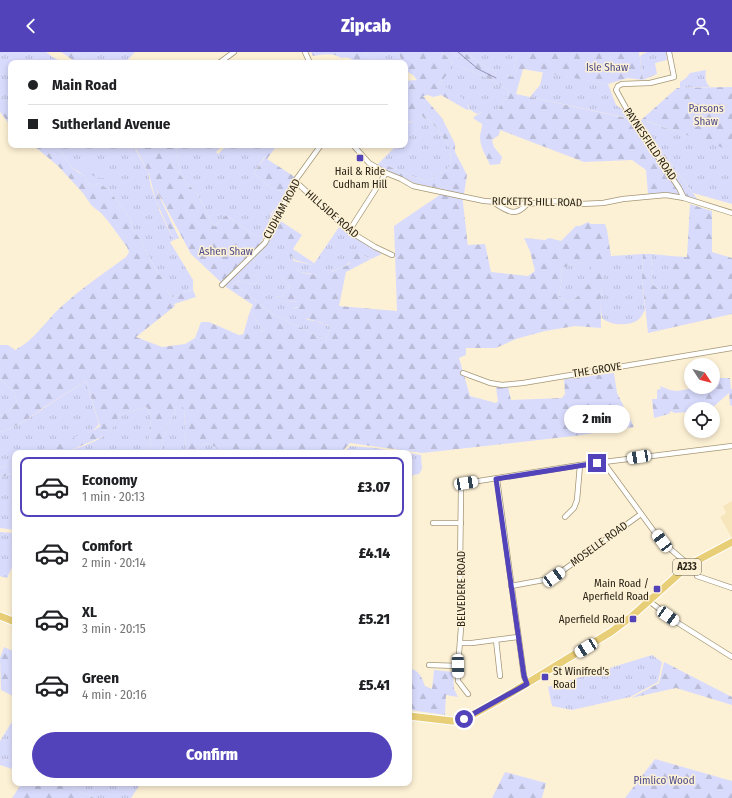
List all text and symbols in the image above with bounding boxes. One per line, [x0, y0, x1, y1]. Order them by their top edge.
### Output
icon: back [20, 15, 42, 37]
text: Zipcab [341, 15, 391, 37]
icon: person [690, 15, 712, 37]
park label: Isle Shaw [586, 61, 628, 74]
text: Main Road [52, 76, 117, 94]
park label: Parsons Shaw [688, 102, 724, 128]
street label: PAYNESFIELD ROAD [621, 105, 679, 183]
text: Sutherland Avenue [52, 115, 170, 133]
marker: Hail & Ride Cudham Hill [355, 153, 365, 163]
place label: Hail & Ride Cudham Hill [333, 165, 387, 191]
street label: CUDHAM ROAD [261, 177, 303, 241]
street label: HILLSIDE ROAD [303, 187, 361, 241]
street label: RICKETTS HILL ROAD [492, 195, 582, 209]
park label: Ashen Shaw [199, 245, 253, 258]
north arrow [684, 358, 720, 394]
map controls [684, 358, 720, 438]
street label: THE GROVE [572, 360, 622, 380]
button: locate [684, 402, 720, 438]
callout: 2 min [564, 405, 630, 433]
text: 2 min [583, 411, 611, 426]
car [626, 449, 652, 465]
route end [588, 454, 606, 472]
icon: car [34, 469, 70, 505]
text: Economy [82, 471, 137, 489]
car [453, 475, 479, 491]
text: £3.07 [358, 478, 390, 496]
text: 1 min · 20:13 [82, 489, 145, 504]
street label: MOSELLE ROAD [568, 519, 630, 569]
car [650, 528, 674, 554]
icon: car [34, 535, 70, 571]
text: Comfort [82, 537, 133, 555]
text: £4.14 [359, 544, 390, 562]
street label: BELVEDERE ROAD [455, 551, 468, 627]
text: 2 min · 20:14 [82, 555, 146, 570]
road number: A233 [673, 559, 701, 575]
car [541, 565, 567, 589]
place label: Main Road / Aperfield Road [583, 577, 649, 603]
marker: Main Road / Aperfield Road [652, 584, 662, 594]
icon: car [34, 601, 70, 637]
text: XL [82, 603, 97, 621]
car [655, 604, 681, 628]
text: £5.21 [358, 610, 390, 628]
place label: Aperfield Road [559, 613, 625, 626]
marker: Aperfield Road [628, 614, 638, 624]
text: 3 min · 20:15 [82, 621, 146, 636]
car [573, 637, 599, 659]
car [452, 654, 464, 678]
place label: St Winifred's Road [553, 665, 610, 691]
icon: car [34, 667, 70, 703]
text: Green [82, 669, 119, 687]
marker: St Winifred's Road [540, 672, 550, 682]
text: £5.41 [359, 676, 390, 694]
text: 4 min · 20:16 [82, 687, 147, 702]
route start [455, 710, 473, 728]
button: Confirm [32, 732, 392, 778]
park label: Pimlico Wood [633, 774, 695, 787]

